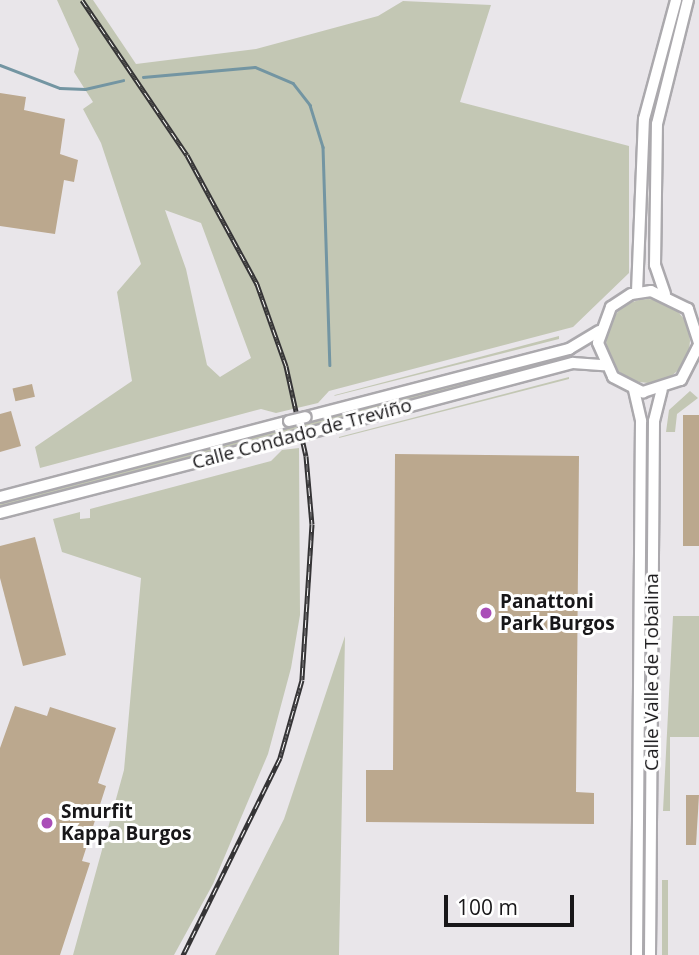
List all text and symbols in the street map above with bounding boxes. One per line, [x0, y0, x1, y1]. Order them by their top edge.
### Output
street label: Calle Condado de Treviño [190, 394, 414, 474]
street label: Calle Valle de Tobalina [641, 573, 663, 771]
place label: Panattoni Park Burgos [500, 591, 615, 635]
marker: Panattoni Park Burgos [478, 605, 494, 621]
place label: Smurfit Kappa Burgos [61, 801, 191, 845]
marker: Smurfit Kappa Burgos [39, 815, 55, 831]
scale bar [447, 881, 576, 925]
text: 100 m [457, 893, 518, 921]

